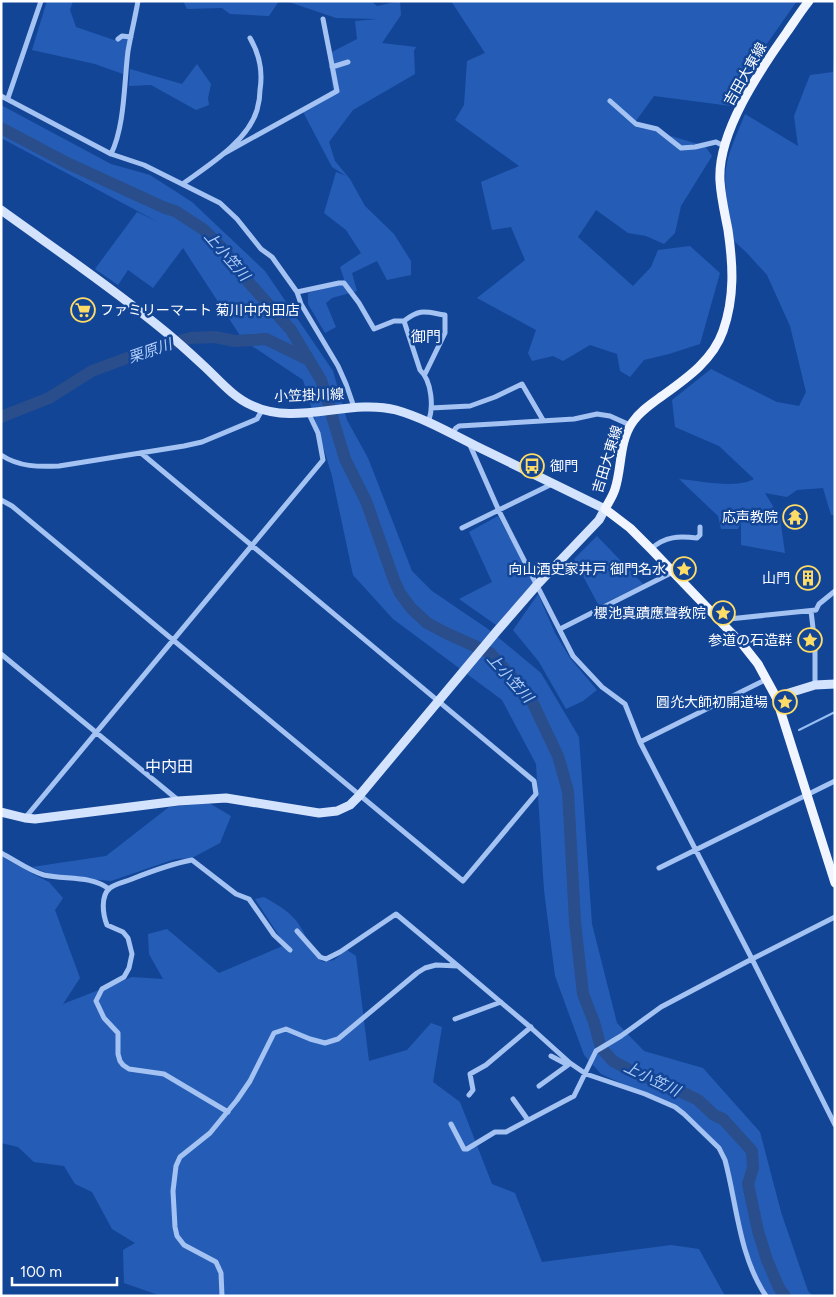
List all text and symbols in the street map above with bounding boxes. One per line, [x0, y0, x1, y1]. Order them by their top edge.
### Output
street label: 吉田大東線 [721, 40, 770, 109]
water label: 上小笠川 [201, 227, 255, 286]
supermarket icon: ファミリーマート 菊川中内田店 [70, 297, 96, 323]
place label: ファミリーマート 菊川中内田店 [100, 302, 299, 319]
district label: 御門 [411, 328, 441, 346]
water label: 栗原川 [126, 335, 176, 367]
street label: 小笠掛川線 [274, 386, 344, 405]
street label: 吉田大東線 [589, 423, 626, 495]
bus stop icon: 御門 [519, 453, 545, 479]
place label: 御門 [550, 458, 578, 475]
temple icon: 応声教院 [782, 504, 808, 530]
place label: 応声教院 [722, 509, 778, 526]
place icon: 向山酒史家井戸 御門名水 [671, 556, 697, 582]
place label: 向山酒史家井戸 御門名水 [509, 561, 666, 578]
building icon: 山門 [795, 565, 821, 591]
place label: 山門 [762, 570, 790, 587]
place icon: 櫻池真蹟應聲教院 [710, 600, 736, 626]
place label: 櫻池真蹟應聲教院 [594, 605, 706, 622]
place icon: 参道の石造群 [797, 627, 823, 653]
place label: 参道の石造群 [708, 632, 792, 649]
water label: 上小笠川 [483, 650, 538, 708]
place icon: 圓灮大師初開道場 [772, 689, 798, 715]
place label: 圓灮大師初開道場 [656, 694, 768, 711]
district label: 中内田 [145, 757, 193, 776]
water label: 上小笠川 [621, 1058, 685, 1101]
scale bar [12, 1254, 118, 1286]
text: 100 m [20, 1263, 62, 1281]

